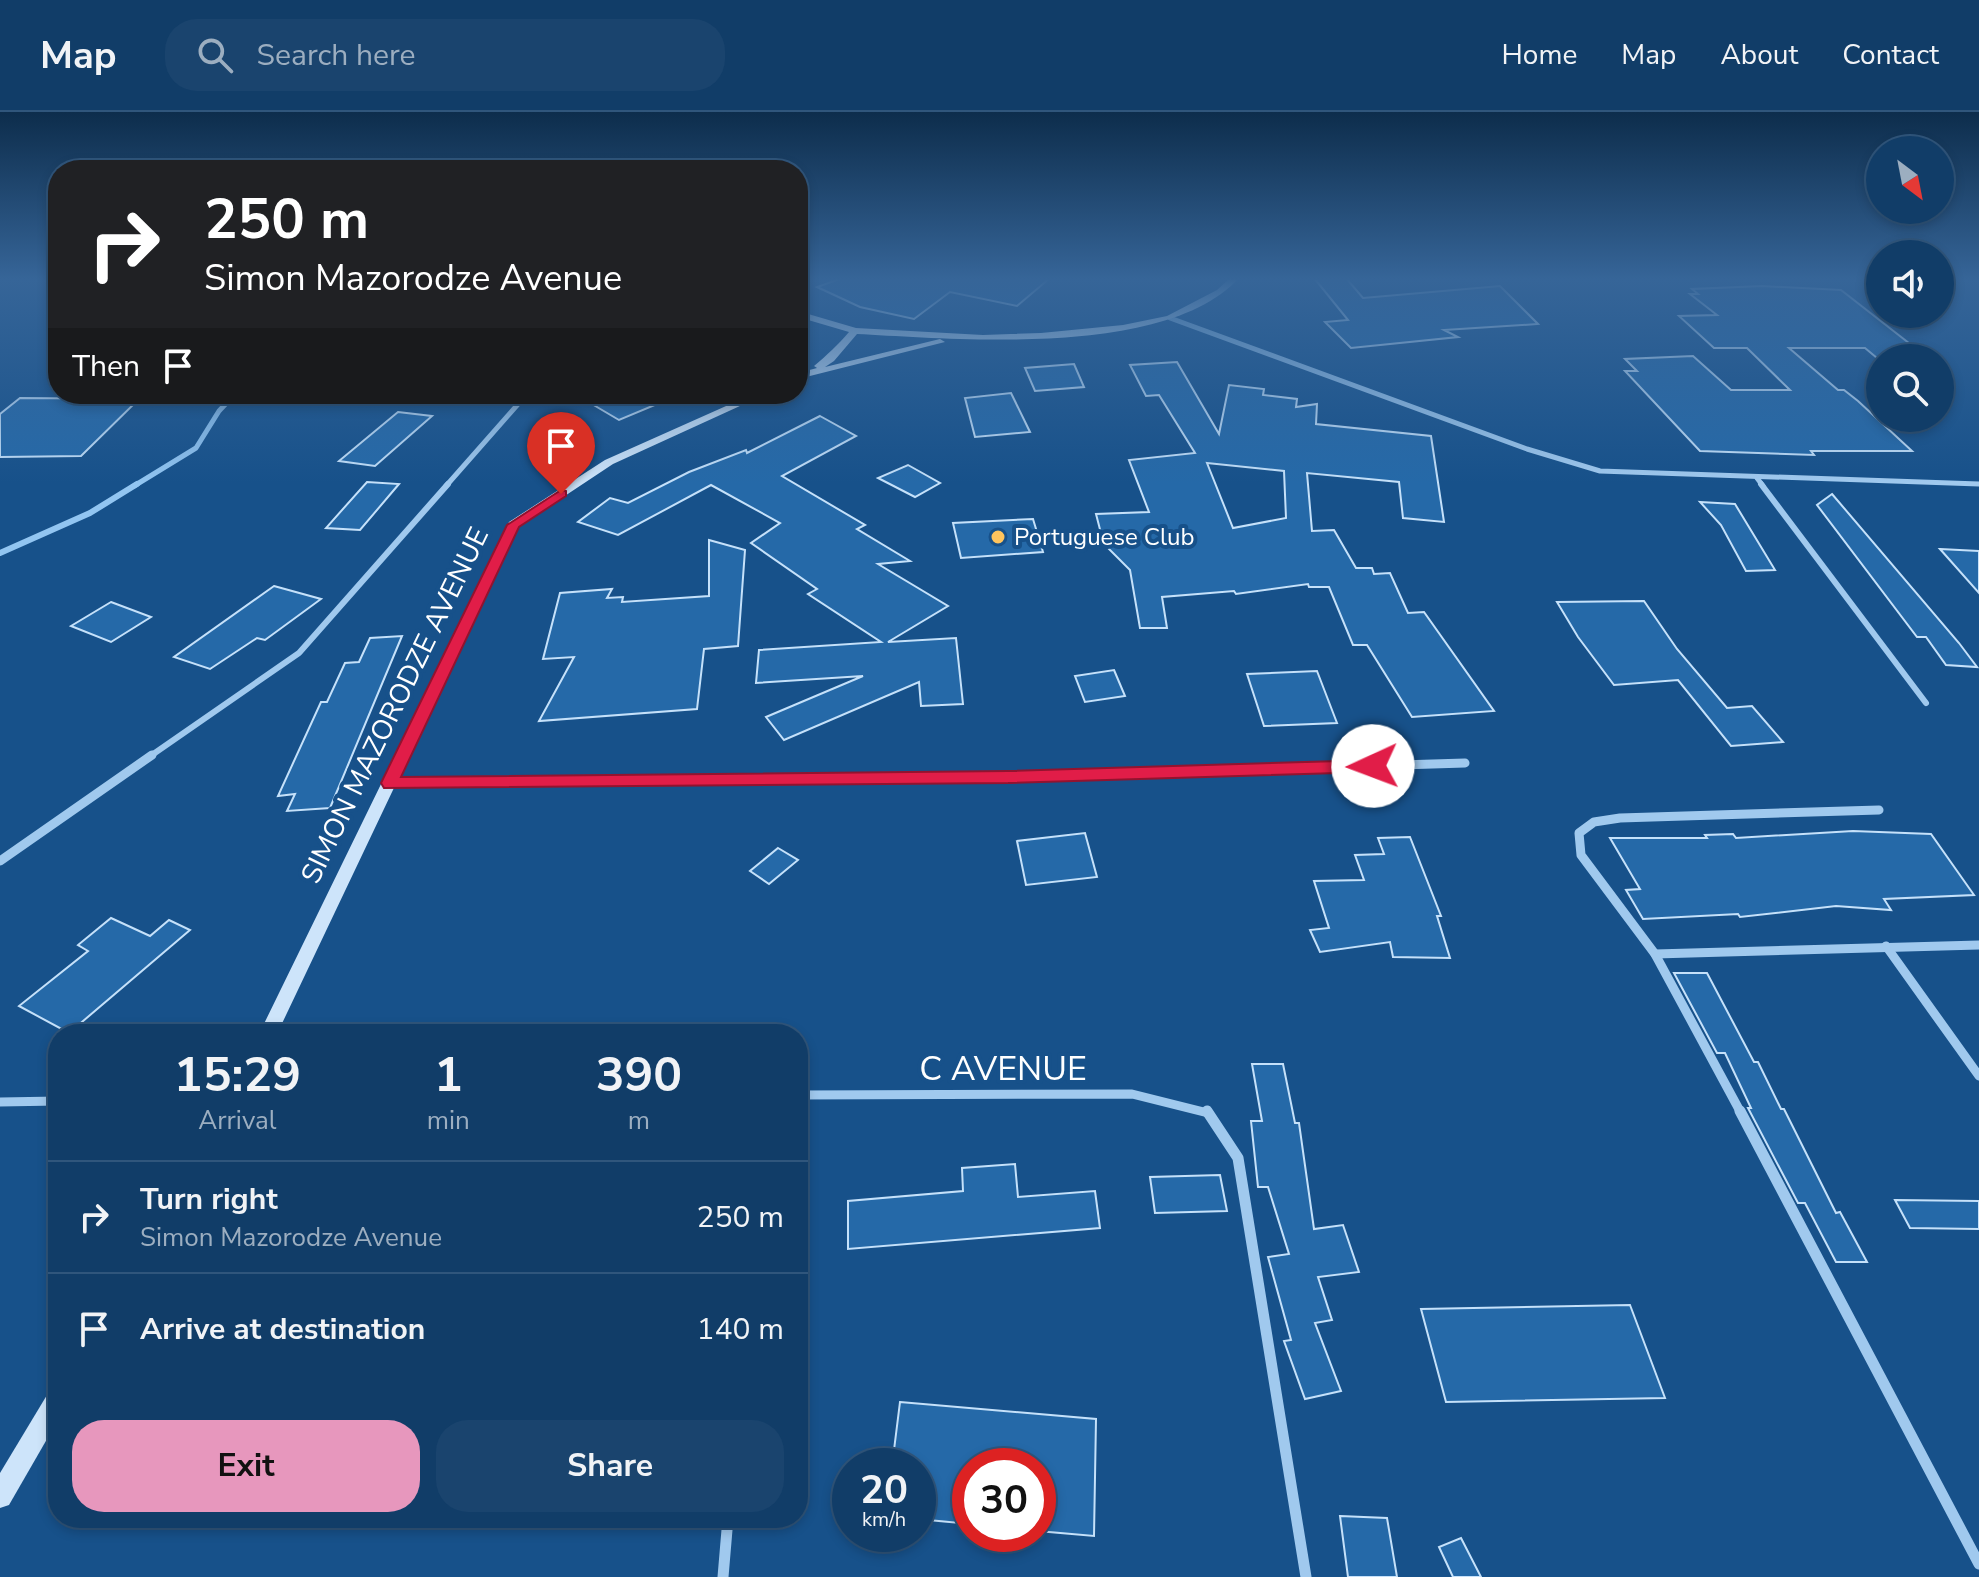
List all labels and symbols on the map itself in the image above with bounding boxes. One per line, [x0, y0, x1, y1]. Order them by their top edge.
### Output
north arrow [1866, 136, 1954, 224]
pin [527, 412, 595, 494]
street label: SIMON MAZORODZE AVENUE [292, 521, 498, 890]
place label: Portuguese Club [1014, 521, 1195, 553]
marker: Portuguese Club [989, 528, 1007, 546]
position arrow [1331, 724, 1415, 808]
street label: C AVENUE [919, 1046, 1087, 1092]
speed limit sign: 30 [952, 1448, 1056, 1552]

